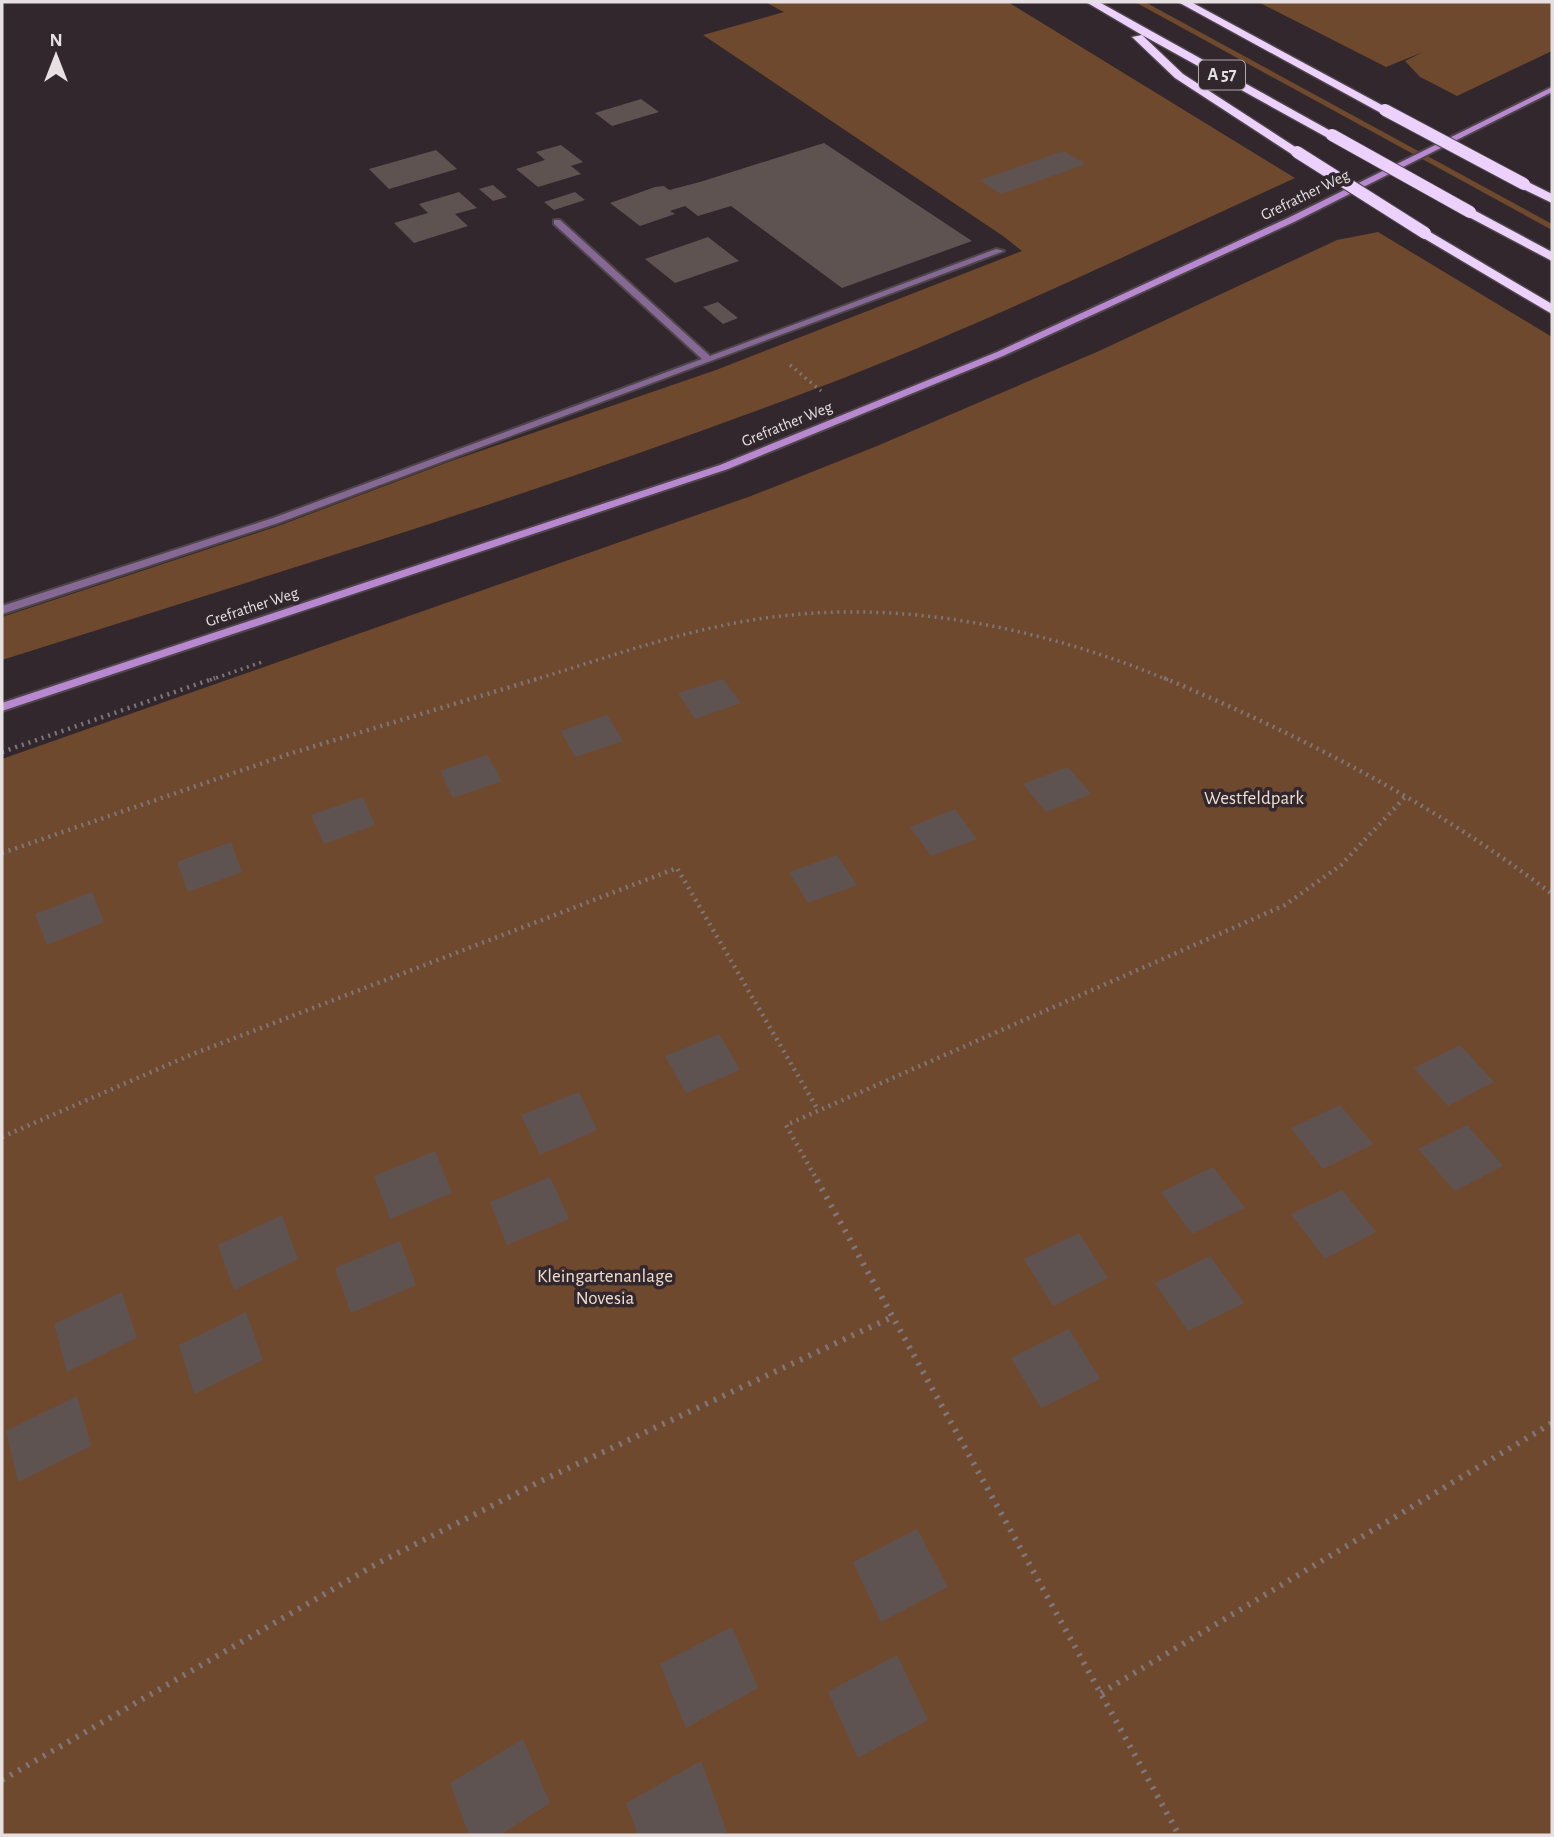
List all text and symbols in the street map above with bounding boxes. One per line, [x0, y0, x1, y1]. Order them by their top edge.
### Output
north arrow [21, 21, 91, 91]
text: N [49, 31, 63, 50]
road number: A 57 [1199, 60, 1245, 90]
street label: Grefrather Weg [1258, 167, 1352, 223]
street label: Grefrather Weg [739, 398, 835, 449]
street label: Grefrather Weg [204, 584, 300, 629]
park label: Westfeldpark [1204, 789, 1304, 808]
park label: Kleingartenanlage Novesia [537, 1267, 673, 1308]

